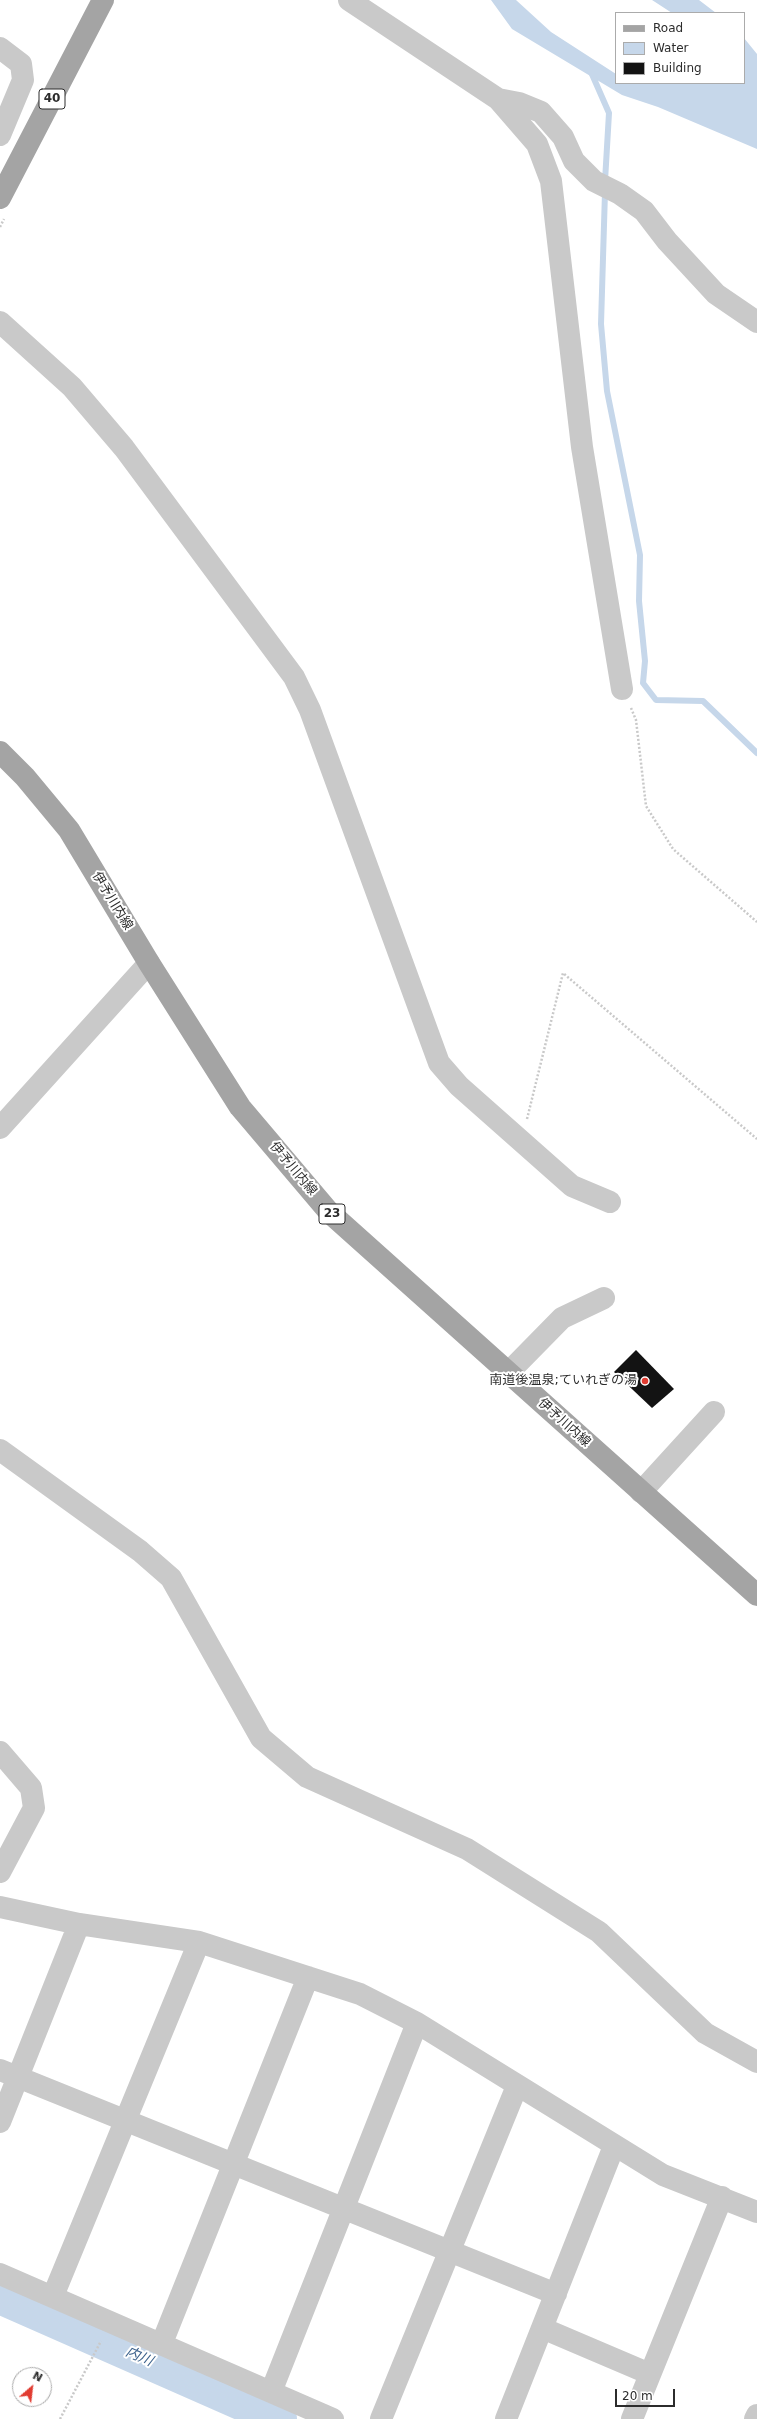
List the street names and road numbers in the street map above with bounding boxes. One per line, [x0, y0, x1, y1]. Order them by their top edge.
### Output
road number: 40 [39, 89, 65, 109]
street label: 伊予川内線 [89, 869, 135, 933]
street label: 伊予川内線 [266, 1139, 320, 1199]
road number: 23 [319, 1204, 345, 1224]
street label: 伊予川内線 [535, 1395, 593, 1451]

